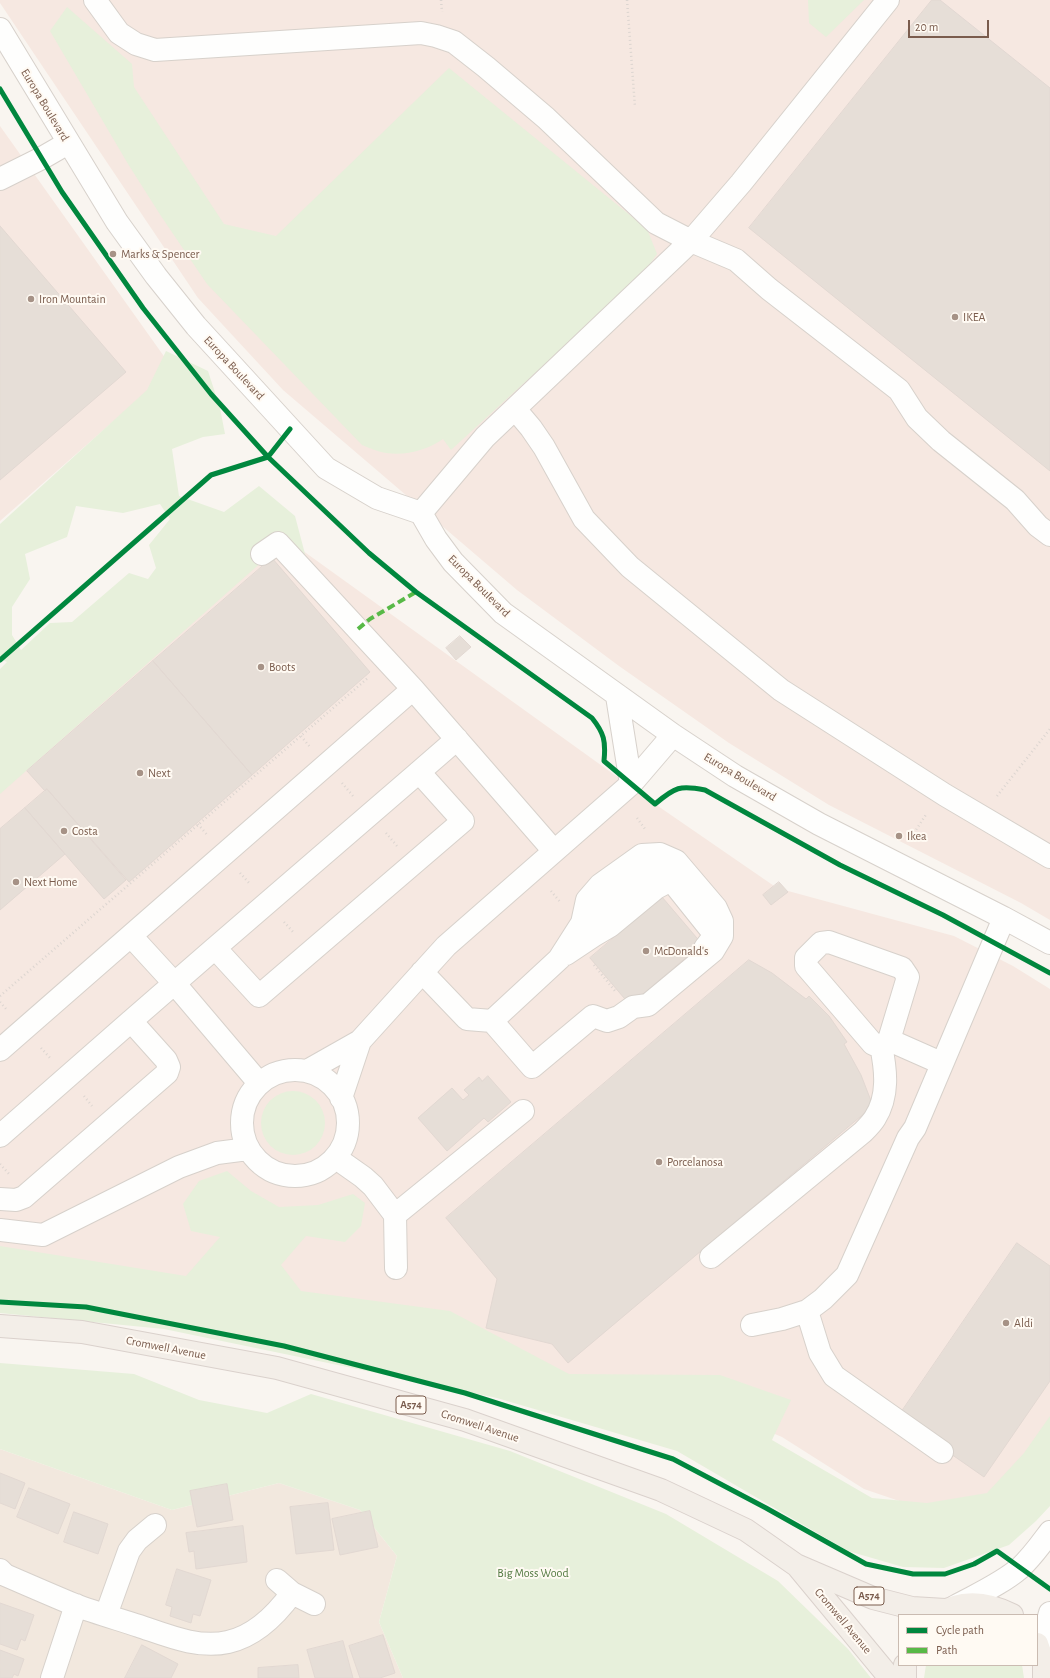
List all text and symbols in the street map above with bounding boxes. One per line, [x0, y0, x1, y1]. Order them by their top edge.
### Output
scale bar [910, 12, 991, 38]
text: 20 m [915, 21, 938, 33]
street label: Europa Boulevard [18, 66, 72, 144]
place label: Marks & Spencer [121, 247, 199, 261]
marker: Marks & Spencer [108, 249, 118, 259]
place label: Iron Mountain [39, 292, 106, 306]
marker: Iron Mountain [26, 294, 36, 304]
place label: IKEA [963, 310, 985, 324]
marker: IKEA [950, 312, 960, 322]
street label: Europa Boulevard [201, 333, 267, 403]
street label: Europa Boulevard [445, 552, 513, 620]
place label: Boots [269, 660, 295, 674]
marker: Boots [256, 662, 266, 672]
street label: Europa Boulevard [701, 750, 779, 804]
place label: Next [148, 766, 171, 780]
marker: Next [135, 768, 145, 778]
place label: Costa [72, 824, 98, 838]
marker: Costa [59, 826, 69, 836]
place label: Ikea [907, 829, 927, 843]
marker: Ikea [894, 831, 904, 841]
place label: Next Home [24, 875, 77, 889]
marker: Next Home [11, 877, 21, 887]
place label: McDonald's [654, 944, 708, 958]
marker: McDonald's [641, 946, 651, 956]
place label: Porcelanosa [667, 1155, 723, 1169]
marker: Porcelanosa [654, 1157, 664, 1167]
place label: Aldi [1014, 1316, 1033, 1330]
marker: Aldi [1001, 1318, 1011, 1328]
street label: Cromwell Avenue [125, 1333, 207, 1363]
road number: A574 [396, 1396, 426, 1414]
street label: Cromwell Avenue [439, 1407, 521, 1445]
park label: Big Moss Wood [497, 1566, 569, 1580]
street label: Cromwell Avenue [811, 1585, 875, 1657]
road number: A574 [854, 1587, 884, 1605]
legend [898, 1614, 1038, 1666]
text: Cycle path [936, 1624, 984, 1636]
text: Path [936, 1644, 958, 1656]

